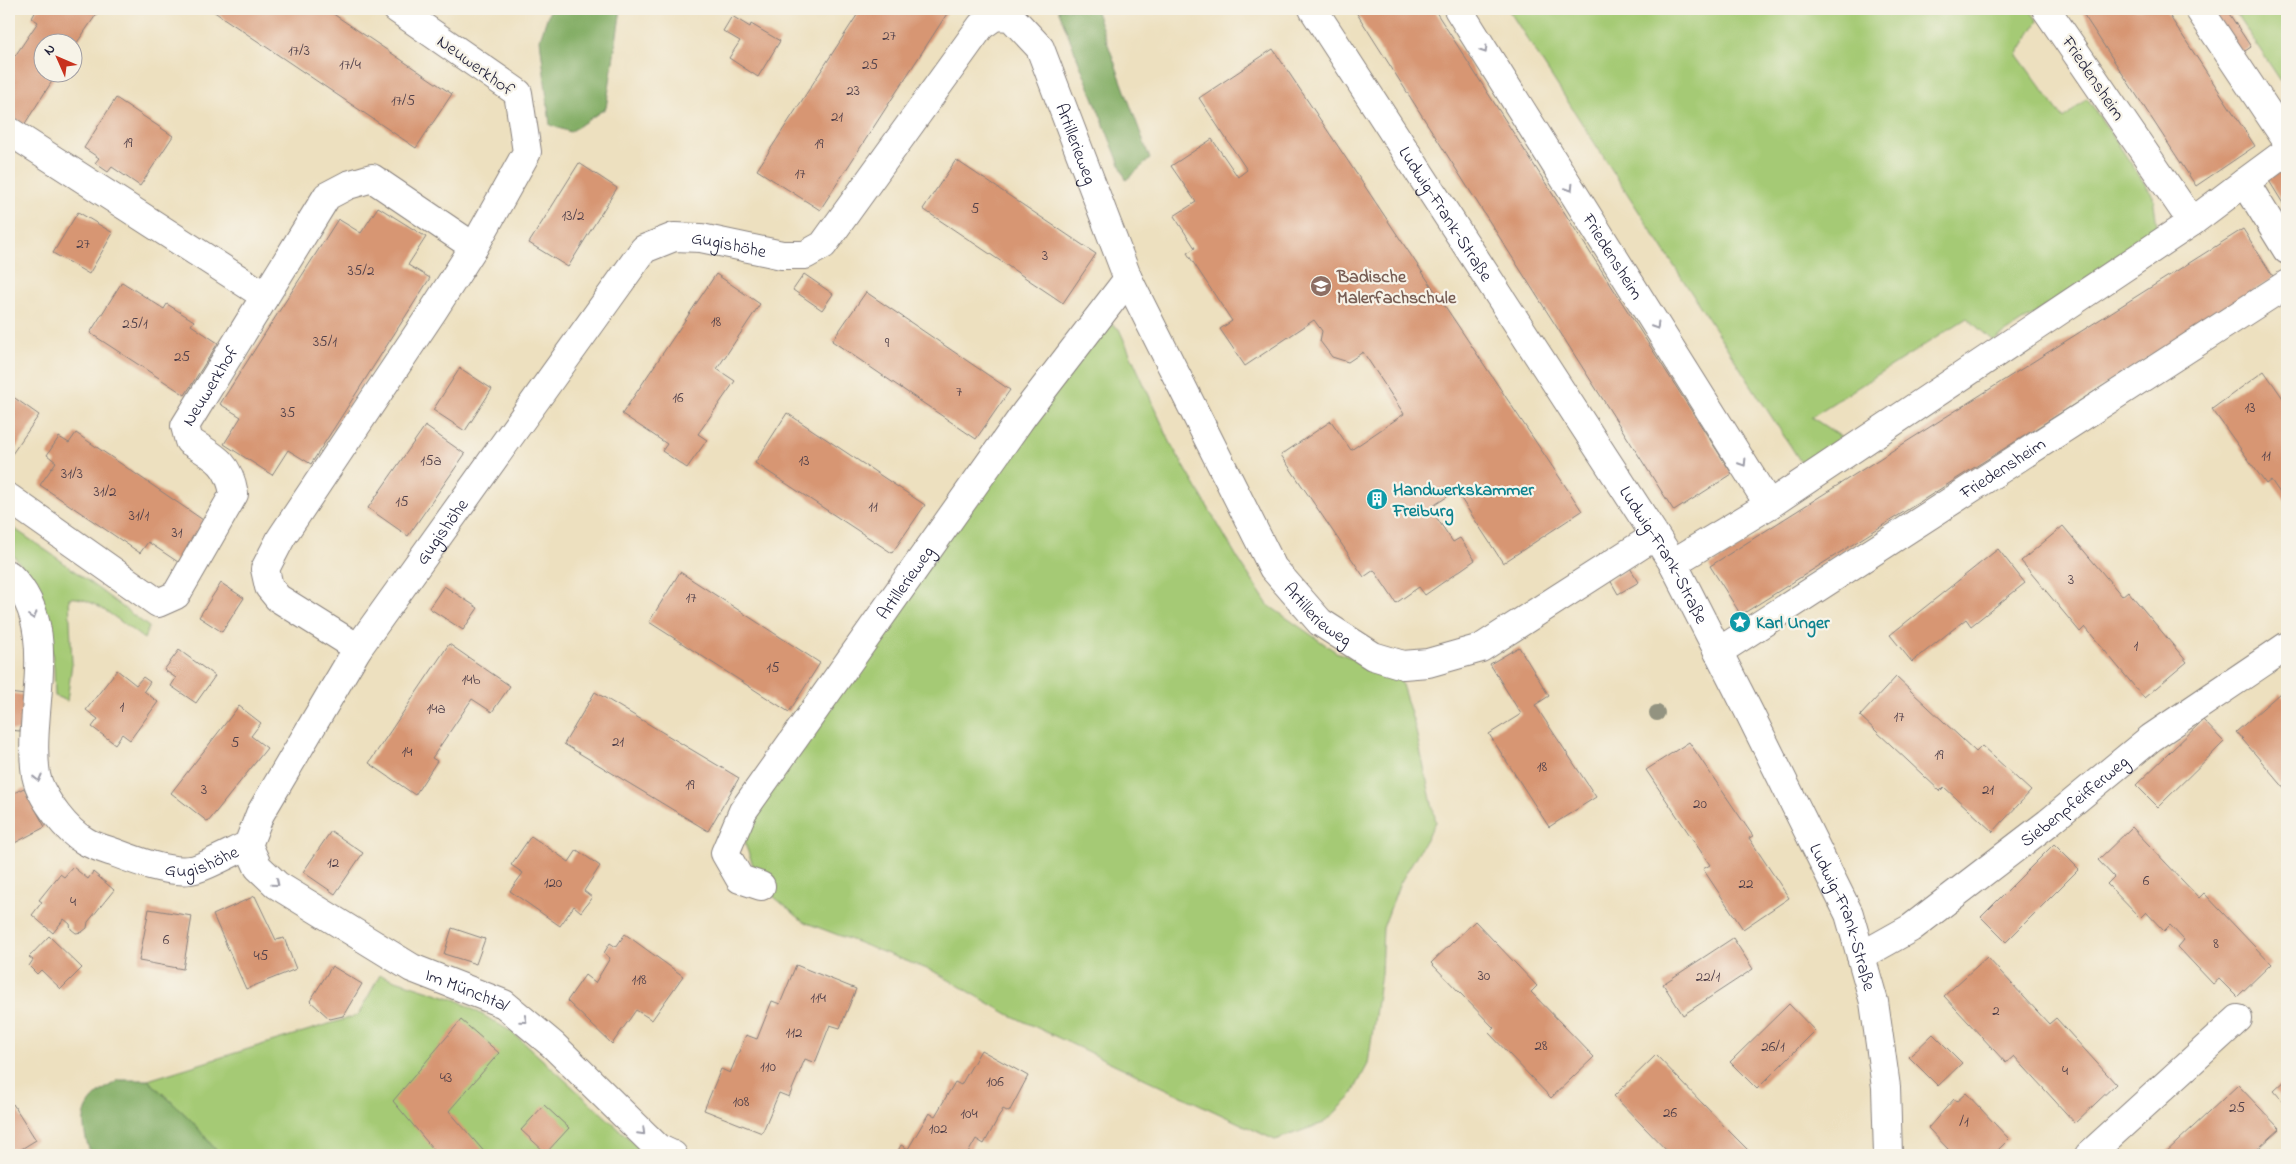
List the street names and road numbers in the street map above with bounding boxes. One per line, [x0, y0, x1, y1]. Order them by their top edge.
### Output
street label: Neuwerkhof [431, 30, 519, 104]
street label: Friedensheim [2054, 31, 2130, 127]
street label: Artillerieweg [1047, 100, 1102, 189]
street label: Ludwig-Frank-Straße [1391, 142, 1498, 288]
street label: Friedensheim [1574, 208, 1648, 306]
street label: Gugishöhe [691, 227, 769, 267]
street label: Neuwerkhof [177, 341, 247, 432]
street label: Friedensheim [1955, 432, 2052, 507]
street label: Ludwig-Frank-Straße [1611, 482, 1713, 630]
street label: Gugishöhe [411, 493, 477, 571]
street label: Artillerieweg [871, 541, 943, 626]
street label: Artillerieweg [1276, 578, 1356, 655]
street label: Siebenpfeifferweg [2015, 750, 2136, 855]
street label: Gugishöhe [163, 840, 244, 886]
street label: Ludwig-Frank-Straße [1801, 840, 1881, 995]
street label: Im Münchtal [421, 963, 514, 1018]

